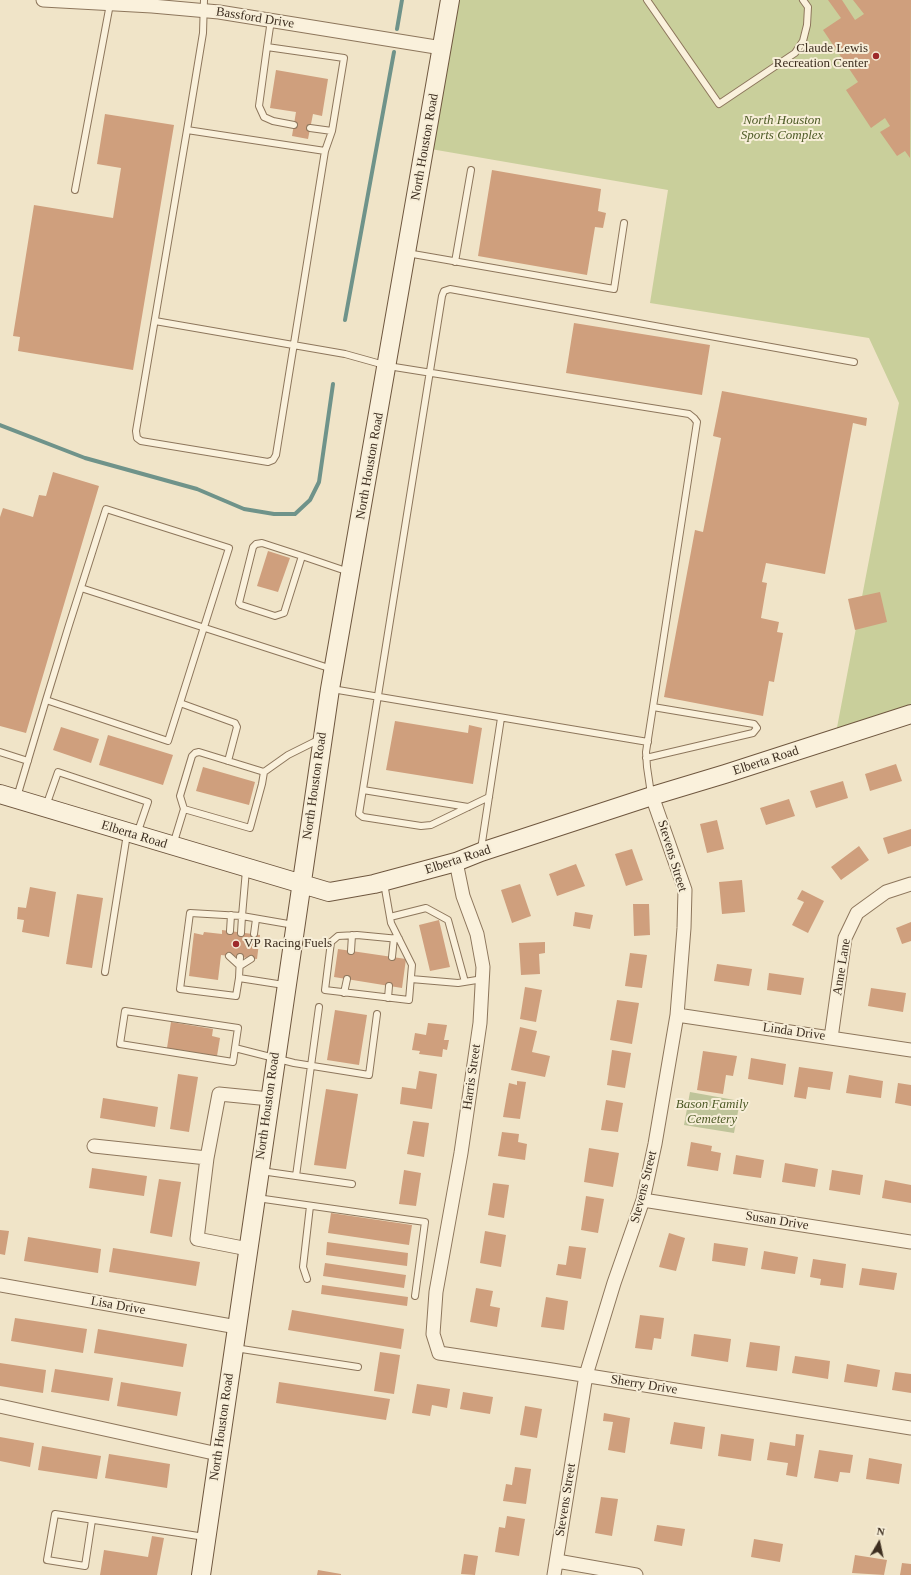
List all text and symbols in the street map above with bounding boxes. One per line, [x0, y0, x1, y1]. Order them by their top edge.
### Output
street label: Bassford Drive [215, 4, 295, 32]
place label: Claude Lewis Recreation Center [774, 41, 868, 72]
marker: Claude Lewis Recreation Center [871, 51, 881, 61]
street label: North Houston Road [408, 92, 442, 202]
park label: North Houston Sports Complex [741, 113, 823, 144]
street label: North Houston Road [353, 411, 387, 521]
street label: North Houston Road [300, 731, 330, 841]
street label: Elberta Road [731, 743, 801, 779]
street label: Elberta Road [99, 818, 169, 852]
street label: Stevens Street [654, 818, 690, 894]
street label: Elberta Road [423, 842, 493, 878]
place label: VP Racing Fuels [244, 936, 332, 952]
street label: Anne Lane [830, 937, 854, 997]
marker: VP Racing Fuels [231, 939, 241, 949]
street label: Linda Drive [762, 1020, 826, 1044]
street label: Harris Street [460, 1043, 484, 1111]
street label: North Houston Road [253, 1051, 283, 1161]
park label: Bason Family Cemetery [676, 1097, 748, 1128]
street label: Stevens Street [627, 1149, 661, 1225]
street label: Susan Drive [744, 1208, 810, 1234]
street label: Lisa Drive [89, 1294, 147, 1318]
street label: North Houston Road [207, 1372, 237, 1482]
street label: Sherry Drive [609, 1372, 679, 1398]
street label: Stevens Street [553, 1462, 579, 1538]
north arrow [859, 1523, 899, 1563]
text: N [876, 1525, 886, 1538]

